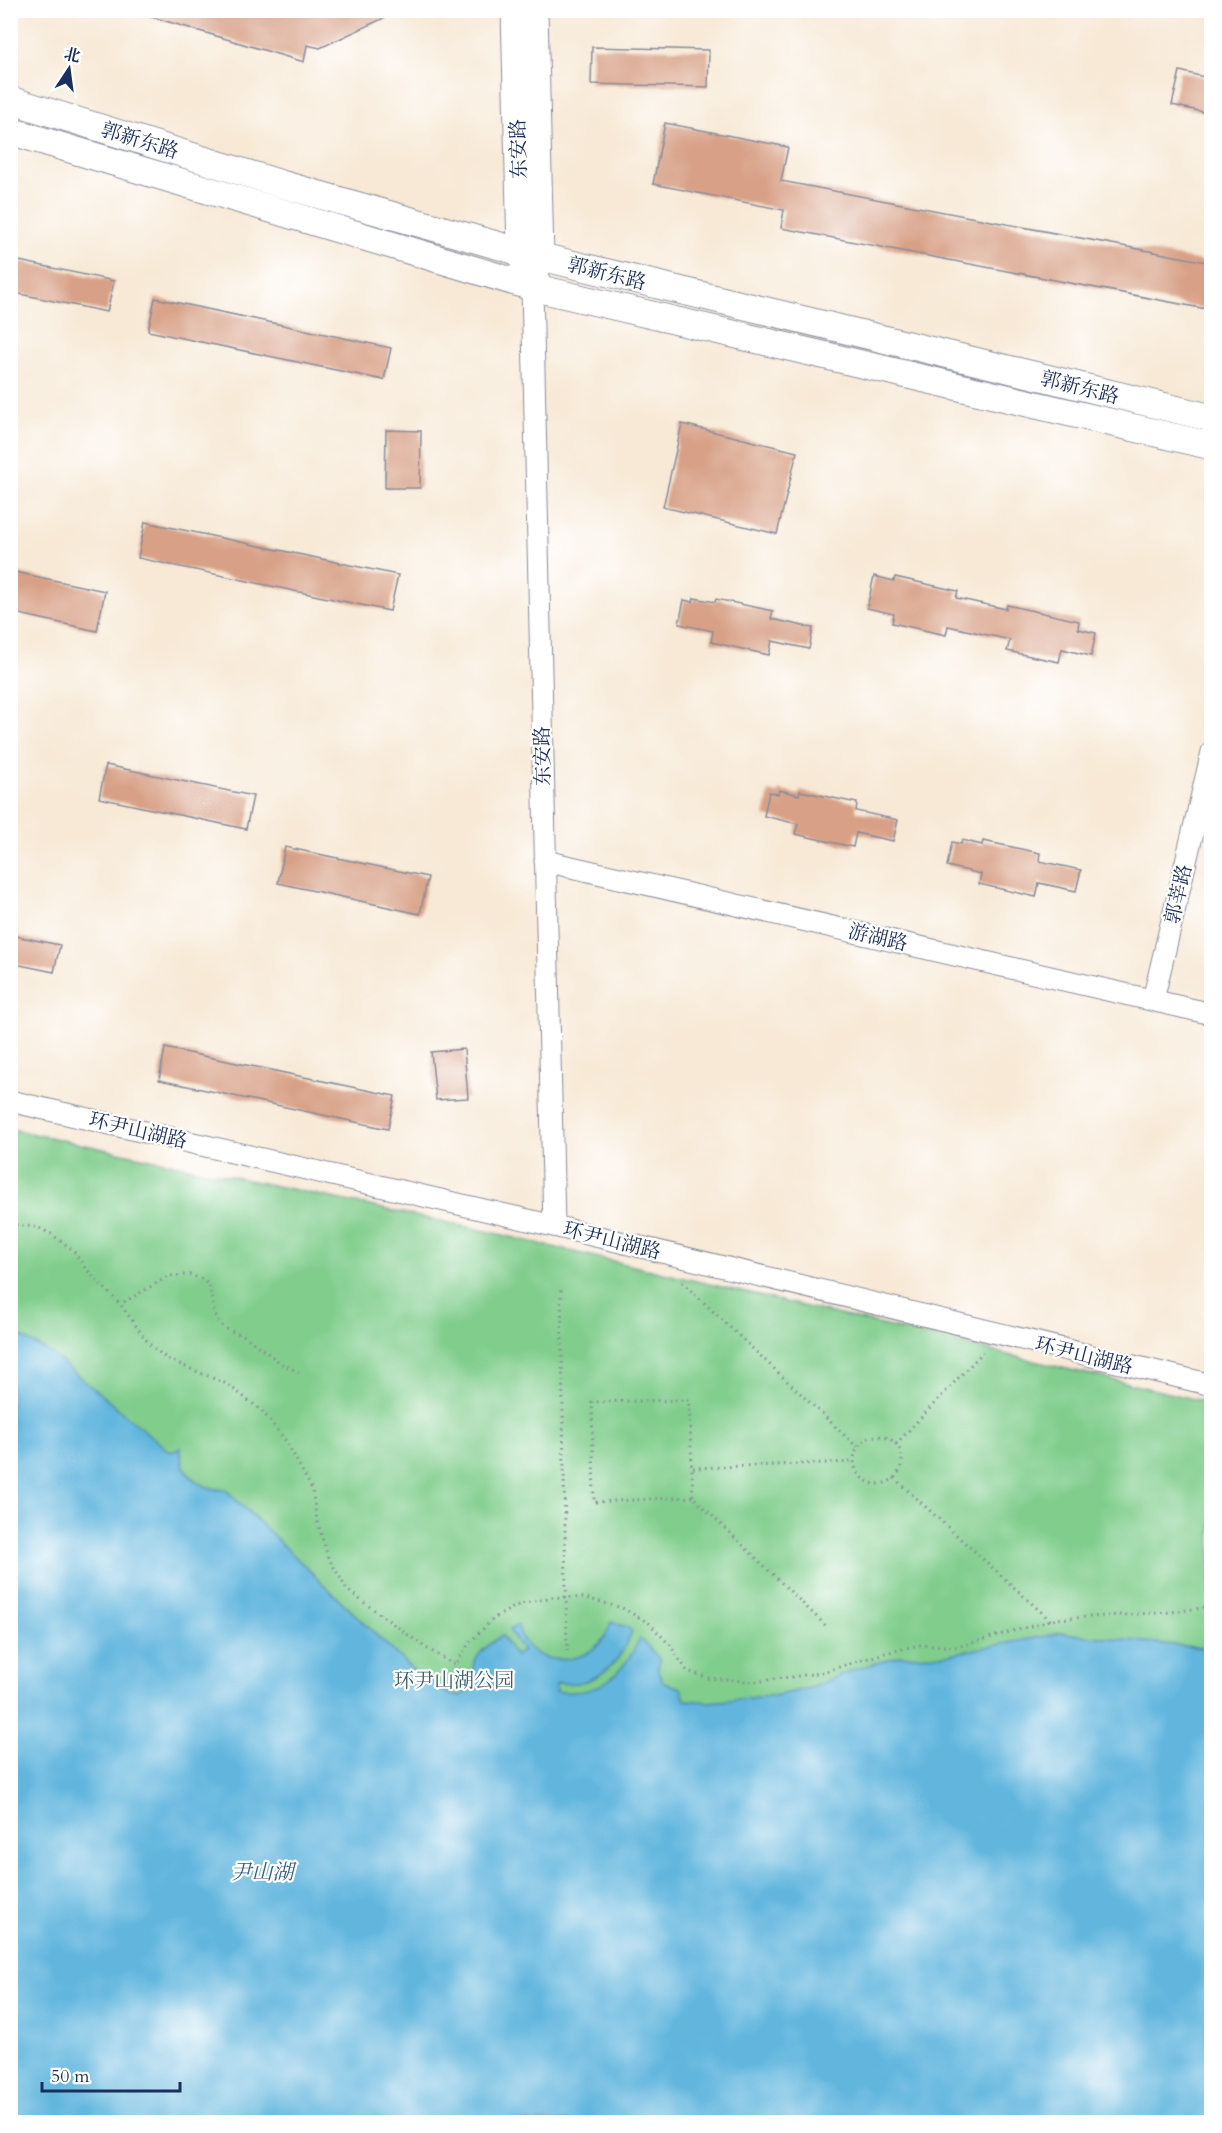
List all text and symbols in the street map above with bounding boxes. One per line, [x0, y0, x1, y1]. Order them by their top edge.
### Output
north arrow [39, 39, 99, 99]
text: 北 [62, 43, 82, 68]
street label: 郭新东路 [98, 116, 182, 165]
street label: 东安路 [504, 119, 533, 179]
street label: 郭新东路 [565, 251, 649, 296]
street label: 郭新东路 [1038, 365, 1122, 410]
street label: 东安路 [528, 726, 557, 786]
street label: 郭莘路 [1159, 862, 1198, 926]
street label: 游湖路 [846, 918, 910, 957]
street label: 环尹山湖路 [86, 1106, 190, 1155]
street label: 环尹山湖路 [560, 1215, 664, 1266]
street label: 环尹山湖路 [1032, 1330, 1136, 1381]
park label: 环尹山湖公园 [394, 1667, 514, 1694]
water label: 尹山湖 [231, 1858, 297, 1887]
scale bar [42, 2055, 180, 2093]
text: 50 m [51, 2064, 90, 2089]

